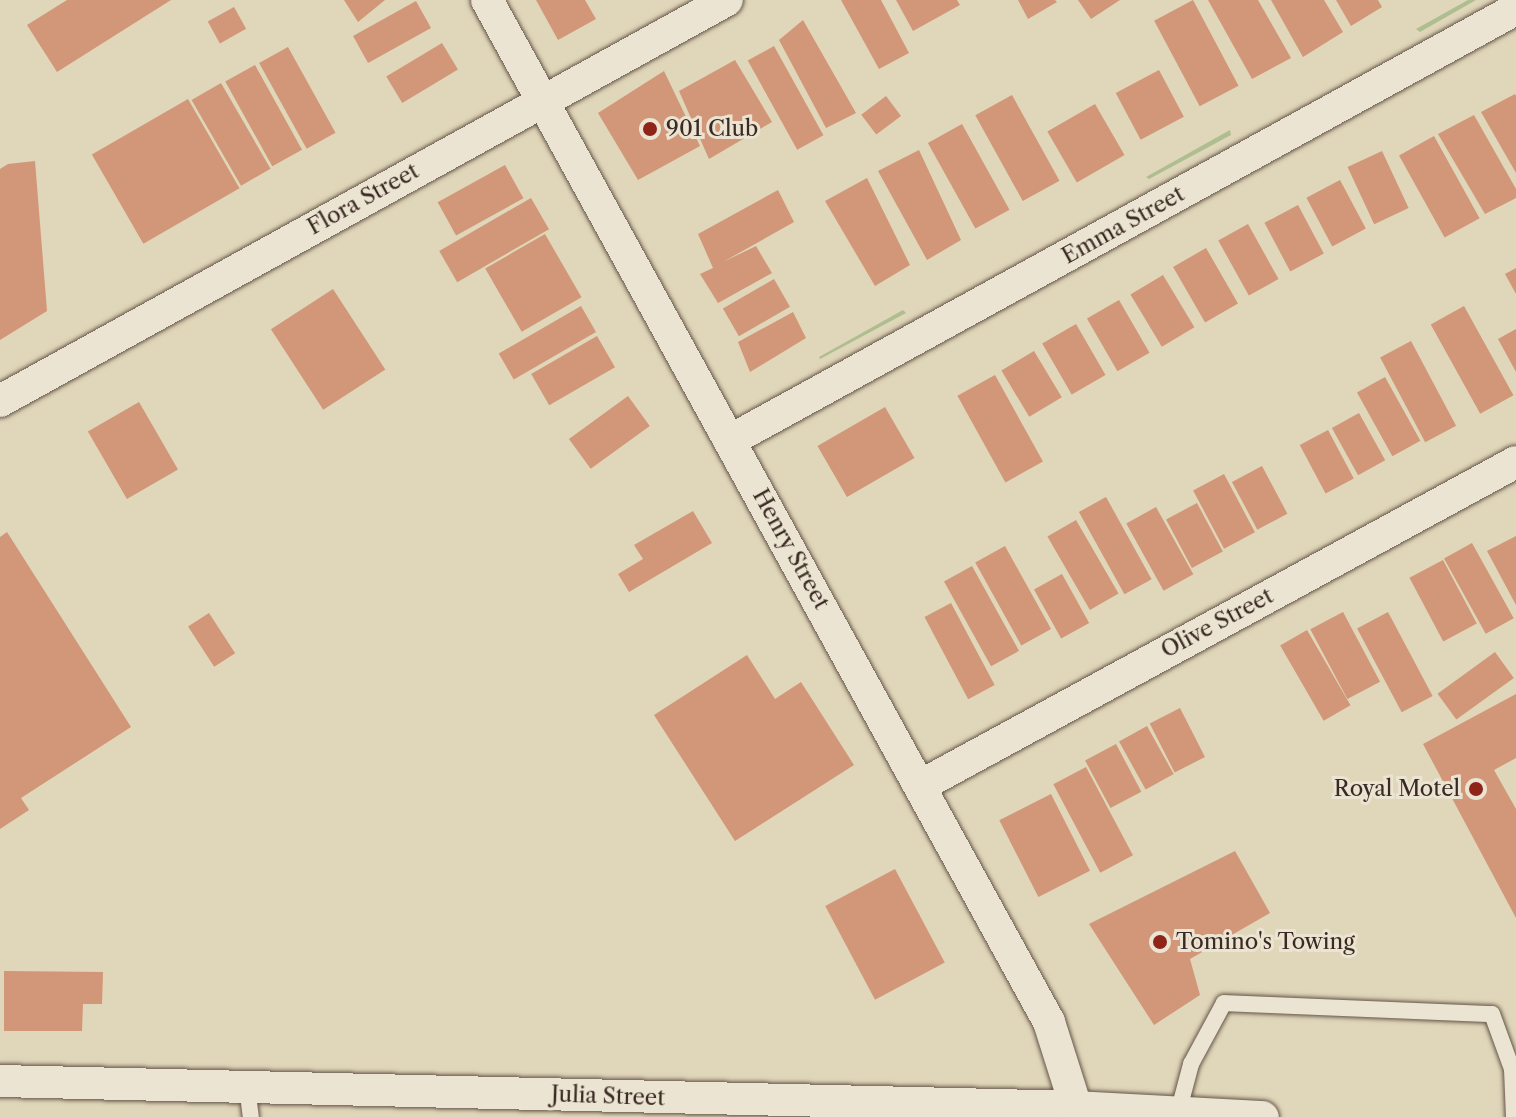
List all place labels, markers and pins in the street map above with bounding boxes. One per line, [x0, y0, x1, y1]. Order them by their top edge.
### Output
place label: 901 Club [666, 116, 758, 142]
marker: 901 Club [641, 120, 659, 138]
place label: Royal Motel [1334, 776, 1460, 802]
marker: Royal Motel [1467, 780, 1485, 798]
place label: Tomino's Towing [1176, 929, 1355, 955]
marker: Tomino's Towing [1151, 933, 1169, 951]

